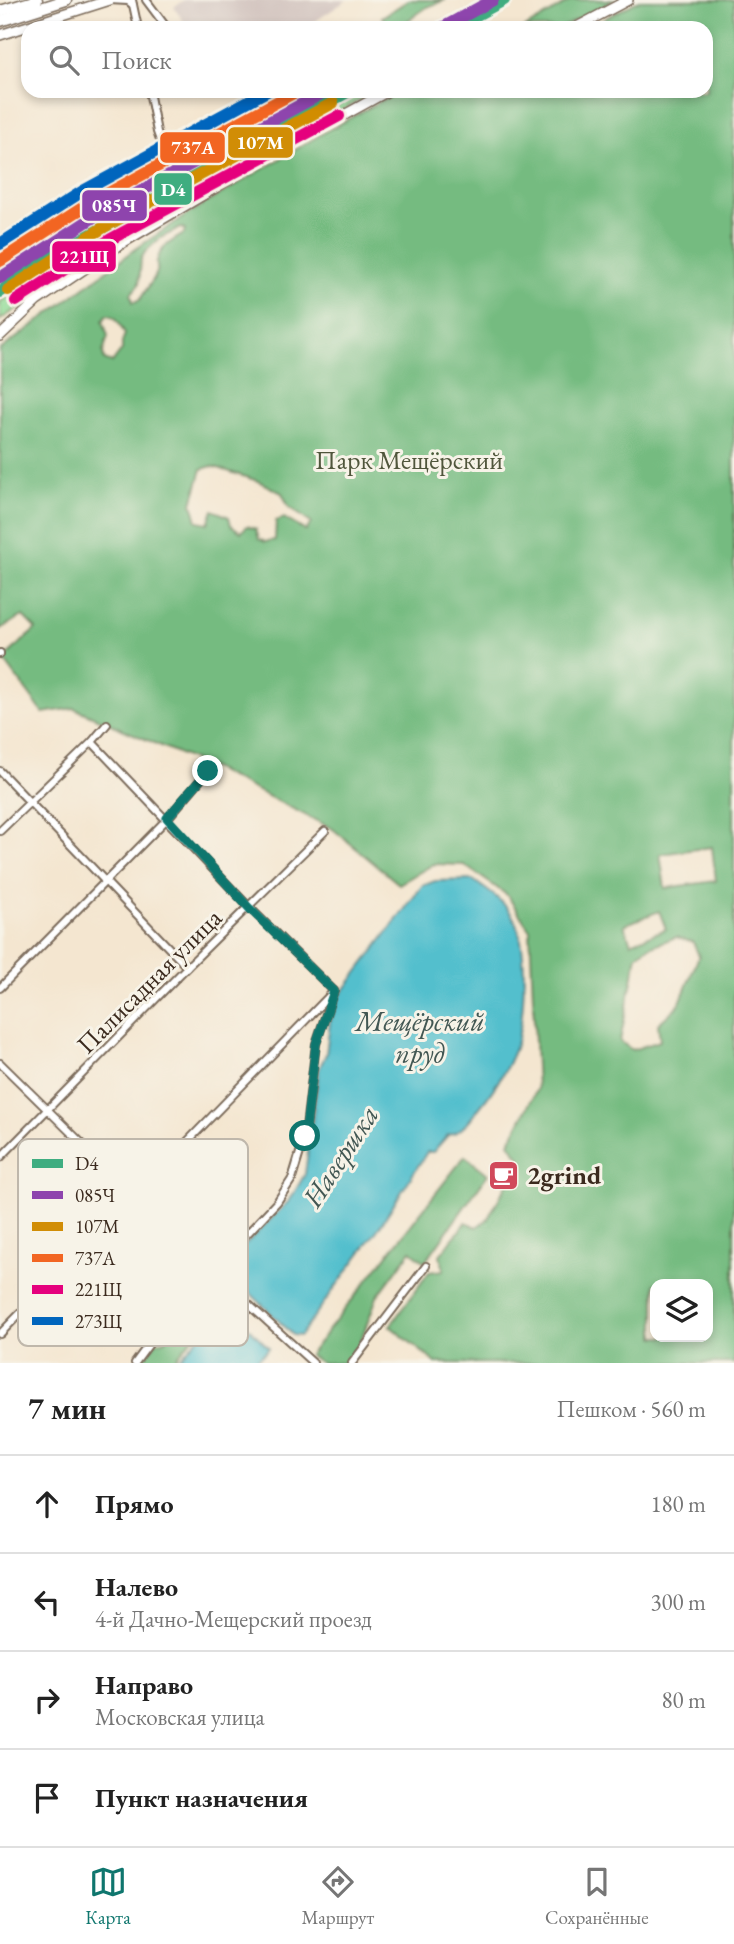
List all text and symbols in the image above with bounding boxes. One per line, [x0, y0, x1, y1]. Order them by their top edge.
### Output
search box [21, 21, 713, 98]
icon: search [45, 41, 83, 79]
text: Поиск [101, 43, 172, 77]
line badge: 107М [227, 126, 294, 159]
text: 107М [236, 130, 284, 155]
line badge: 737А [159, 131, 226, 164]
text: 737А [171, 135, 215, 160]
line badge: D4 [153, 172, 193, 206]
text: D4 [161, 177, 186, 202]
line badge: 085Ч [81, 189, 148, 222]
text: 085Ч [92, 193, 136, 218]
line badge: 221Щ [51, 240, 117, 273]
text: 221Щ [59, 244, 109, 269]
park label: Парк Мещёрский [315, 443, 503, 477]
route end [192, 755, 223, 786]
street label: Палисадная улица [69, 901, 229, 1061]
water label: Мещёрский пруд [354, 1003, 484, 1071]
water label: Навершка [293, 1098, 386, 1214]
route start [289, 1120, 320, 1151]
legend [18, 1139, 248, 1346]
text: D4 [75, 1151, 99, 1176]
cafe icon: 2grind [487, 1158, 521, 1192]
place label: 2grind [527, 1158, 602, 1192]
text: 085Ч [75, 1183, 115, 1208]
text: 107М [75, 1214, 119, 1239]
text: 737А [75, 1246, 116, 1271]
text: 221Щ [75, 1277, 122, 1302]
map controls [650, 1279, 713, 1342]
button: layers [650, 1279, 713, 1342]
text: 273Щ [75, 1309, 122, 1334]
text: 7 мин [28, 1389, 106, 1428]
text: Пешком · 560 m [557, 1394, 706, 1424]
icon: ahead [28, 1485, 66, 1523]
text: Прямо [95, 1487, 174, 1521]
text: 180 m [650, 1489, 706, 1519]
text: Налево [95, 1570, 178, 1604]
icon: left [28, 1583, 66, 1621]
text: 300 m [650, 1587, 706, 1617]
text: 4-й Дачно-Мещерский проезд [95, 1604, 372, 1634]
text: Направо [95, 1668, 193, 1702]
icon: right [28, 1681, 66, 1719]
text: 80 m [661, 1685, 706, 1715]
text: Московская улица [95, 1702, 265, 1732]
icon: arrive [28, 1779, 66, 1817]
text: Пункт назначения [95, 1781, 308, 1815]
tab: Карта [85, 1863, 131, 1930]
tab: Маршрут [301, 1863, 374, 1930]
tab: Сохранённые [545, 1863, 649, 1930]

